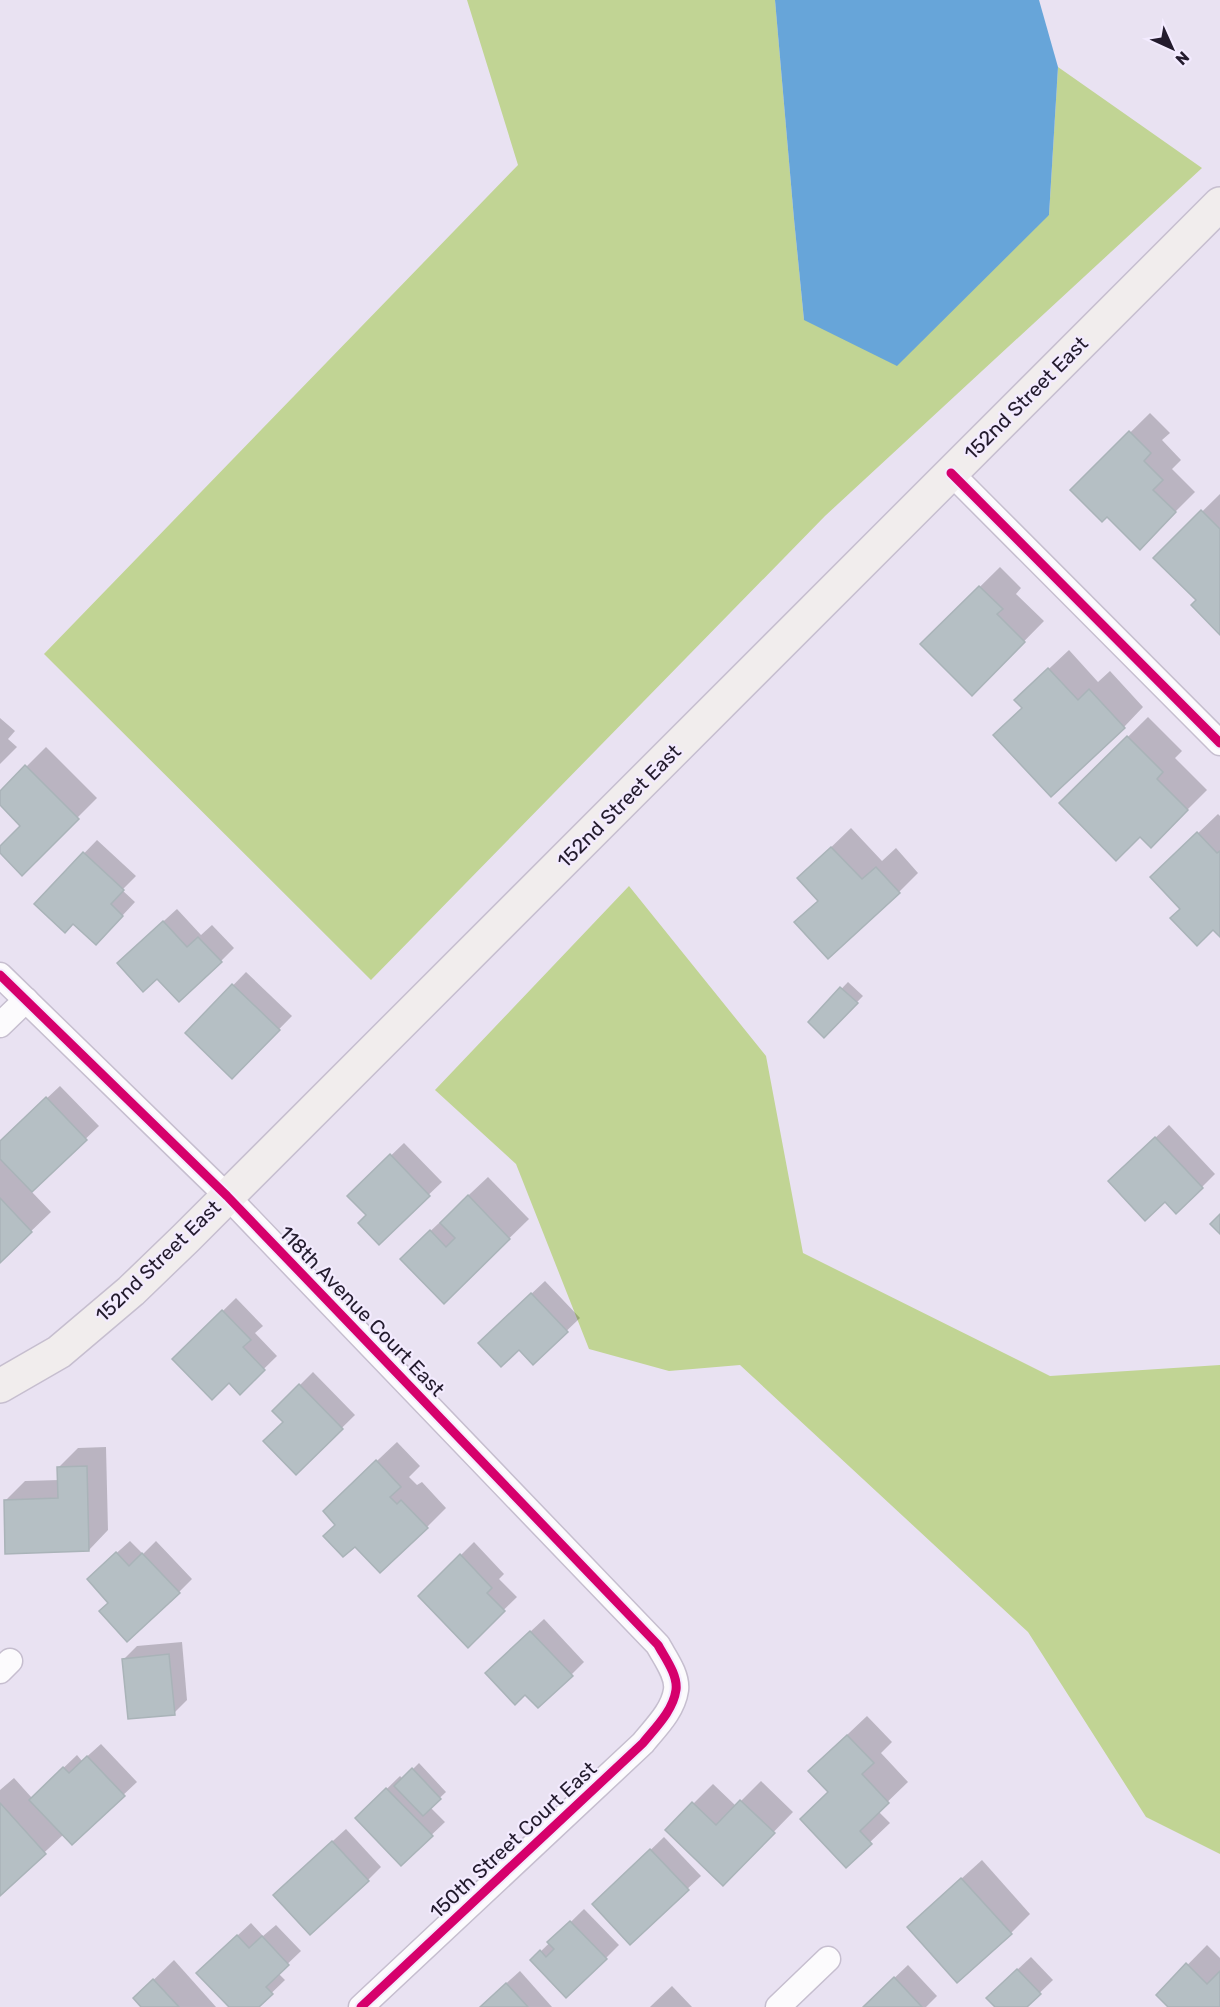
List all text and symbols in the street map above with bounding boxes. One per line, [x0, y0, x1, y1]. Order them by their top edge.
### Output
north arrow [1142, 18, 1202, 78]
text: N [1171, 47, 1193, 69]
street label: 152nd Street East [959, 331, 1093, 465]
street label: 152nd Street East [552, 739, 686, 873]
street label: 152nd Street East [90, 1195, 226, 1327]
street label: 118th Avenue Court East [274, 1221, 450, 1401]
street label: 150th Street Court East [425, 1756, 601, 1923]

